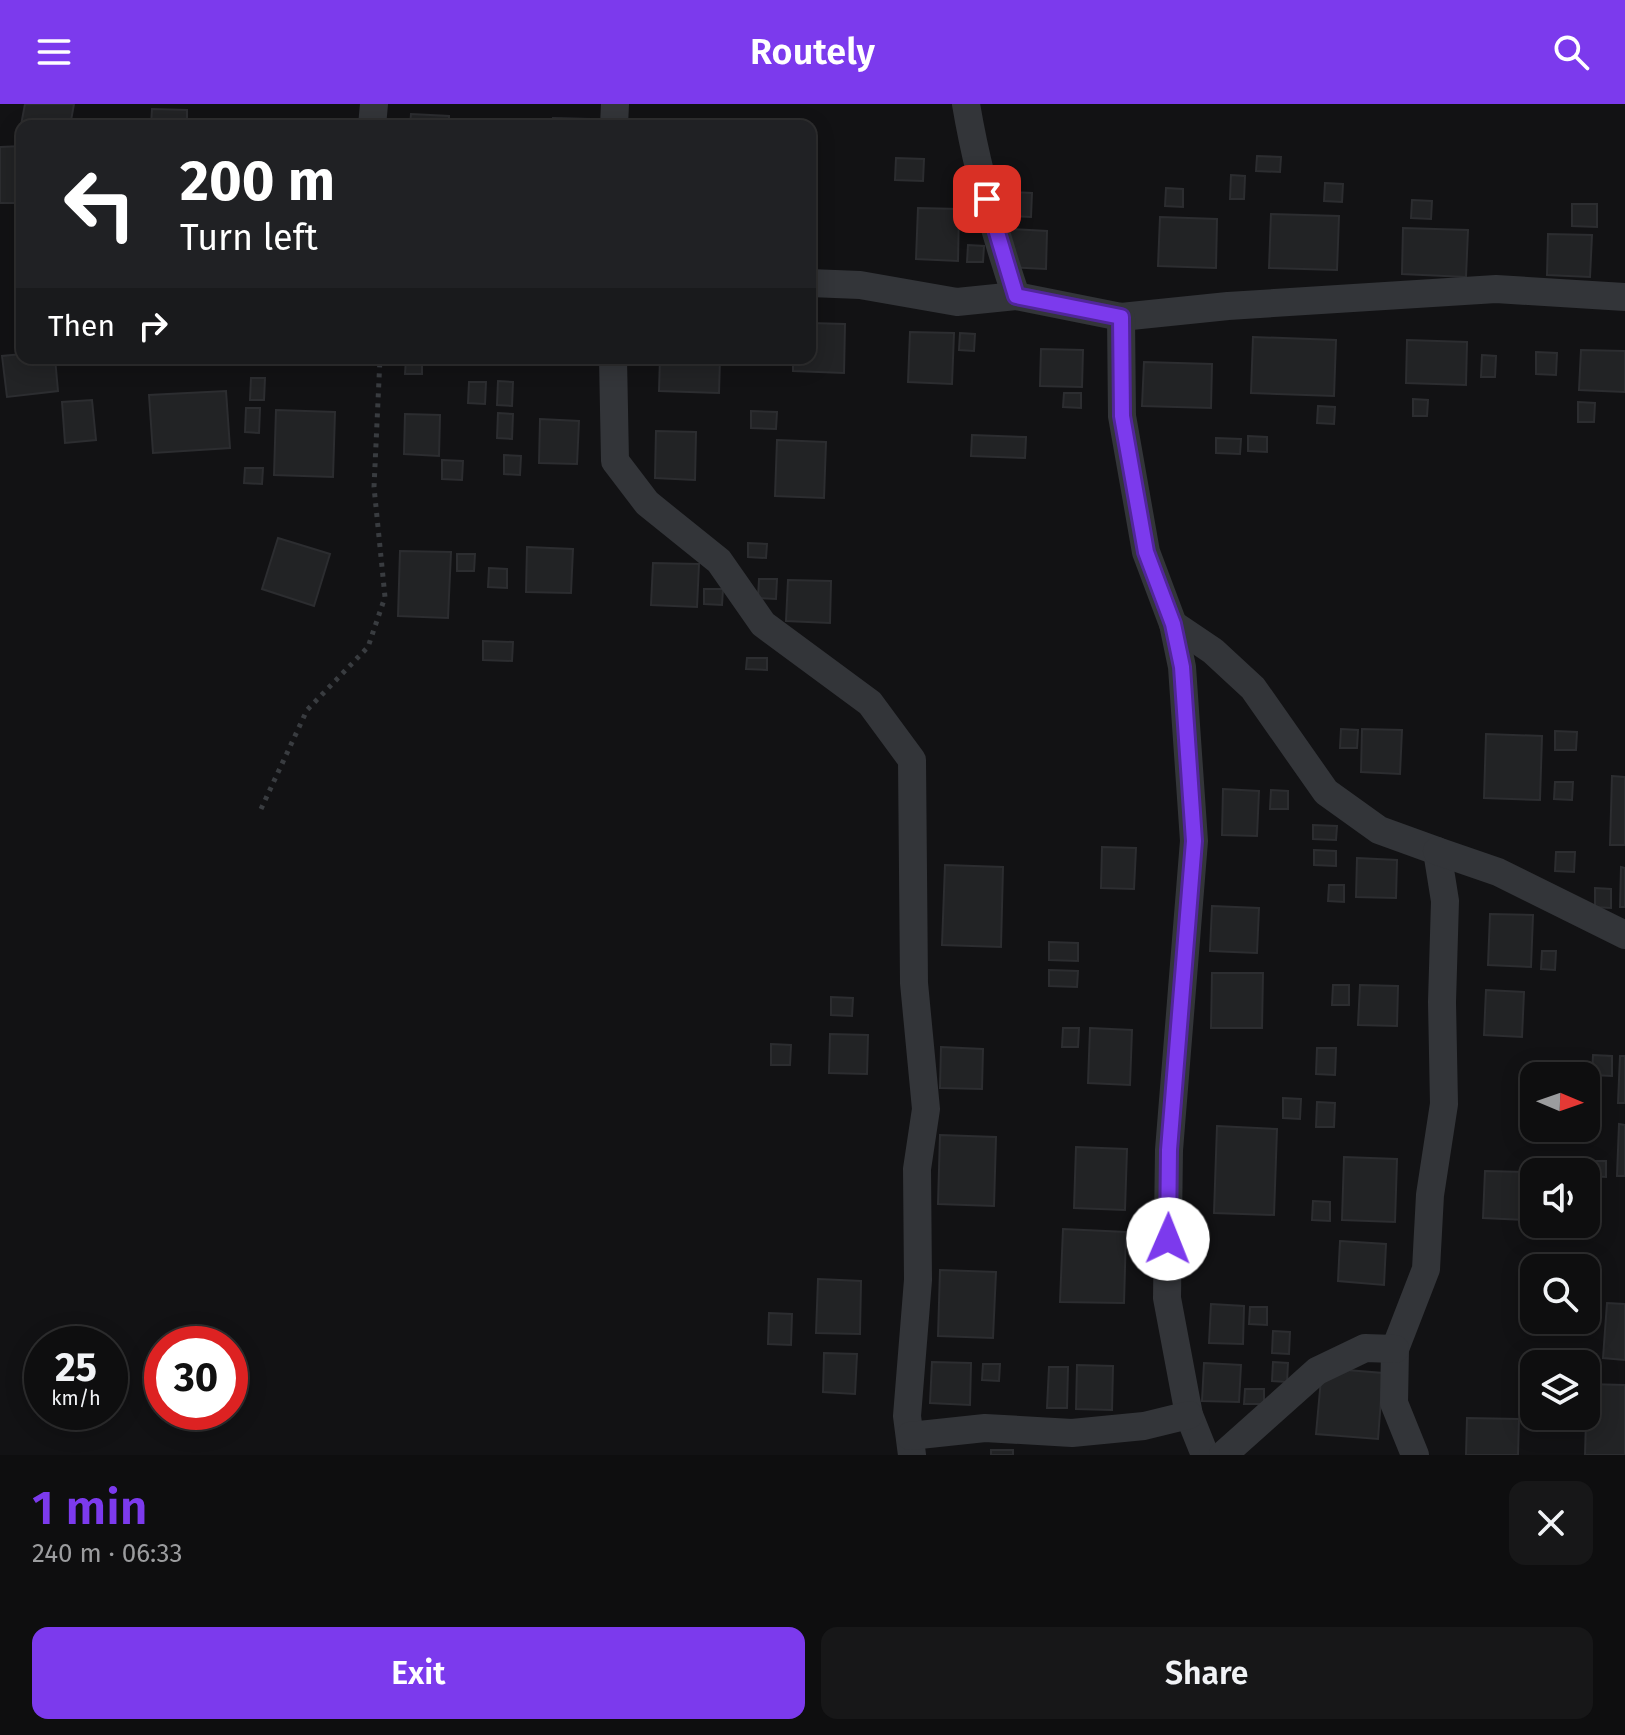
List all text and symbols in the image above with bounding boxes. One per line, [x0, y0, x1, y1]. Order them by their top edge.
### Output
icon: menu [32, 30, 76, 74]
text: Routely [750, 30, 875, 74]
icon: search [1549, 30, 1593, 74]
text: 200 m [180, 148, 335, 215]
icon: left [48, 152, 152, 256]
pin [953, 165, 1021, 233]
icon: arrive [965, 177, 1009, 221]
text: Turn left [180, 216, 318, 260]
icon: right [131, 304, 175, 348]
text: Then [48, 308, 115, 344]
north arrow [1520, 1062, 1600, 1142]
map controls [1520, 1062, 1600, 1430]
button: sound [1520, 1158, 1600, 1238]
position arrow [1126, 1197, 1210, 1281]
button: search [1520, 1254, 1600, 1334]
speed limit sign: 30 [144, 1326, 248, 1430]
text: 25 [55, 1344, 97, 1392]
button: layers [1520, 1350, 1600, 1430]
text: km/h [51, 1386, 101, 1410]
text: 1 min [32, 1479, 148, 1537]
button: close [1509, 1481, 1593, 1565]
text: 240 m · 06:33 [32, 1538, 183, 1569]
button: Exit [32, 1627, 805, 1719]
button: Share [821, 1627, 1593, 1719]

